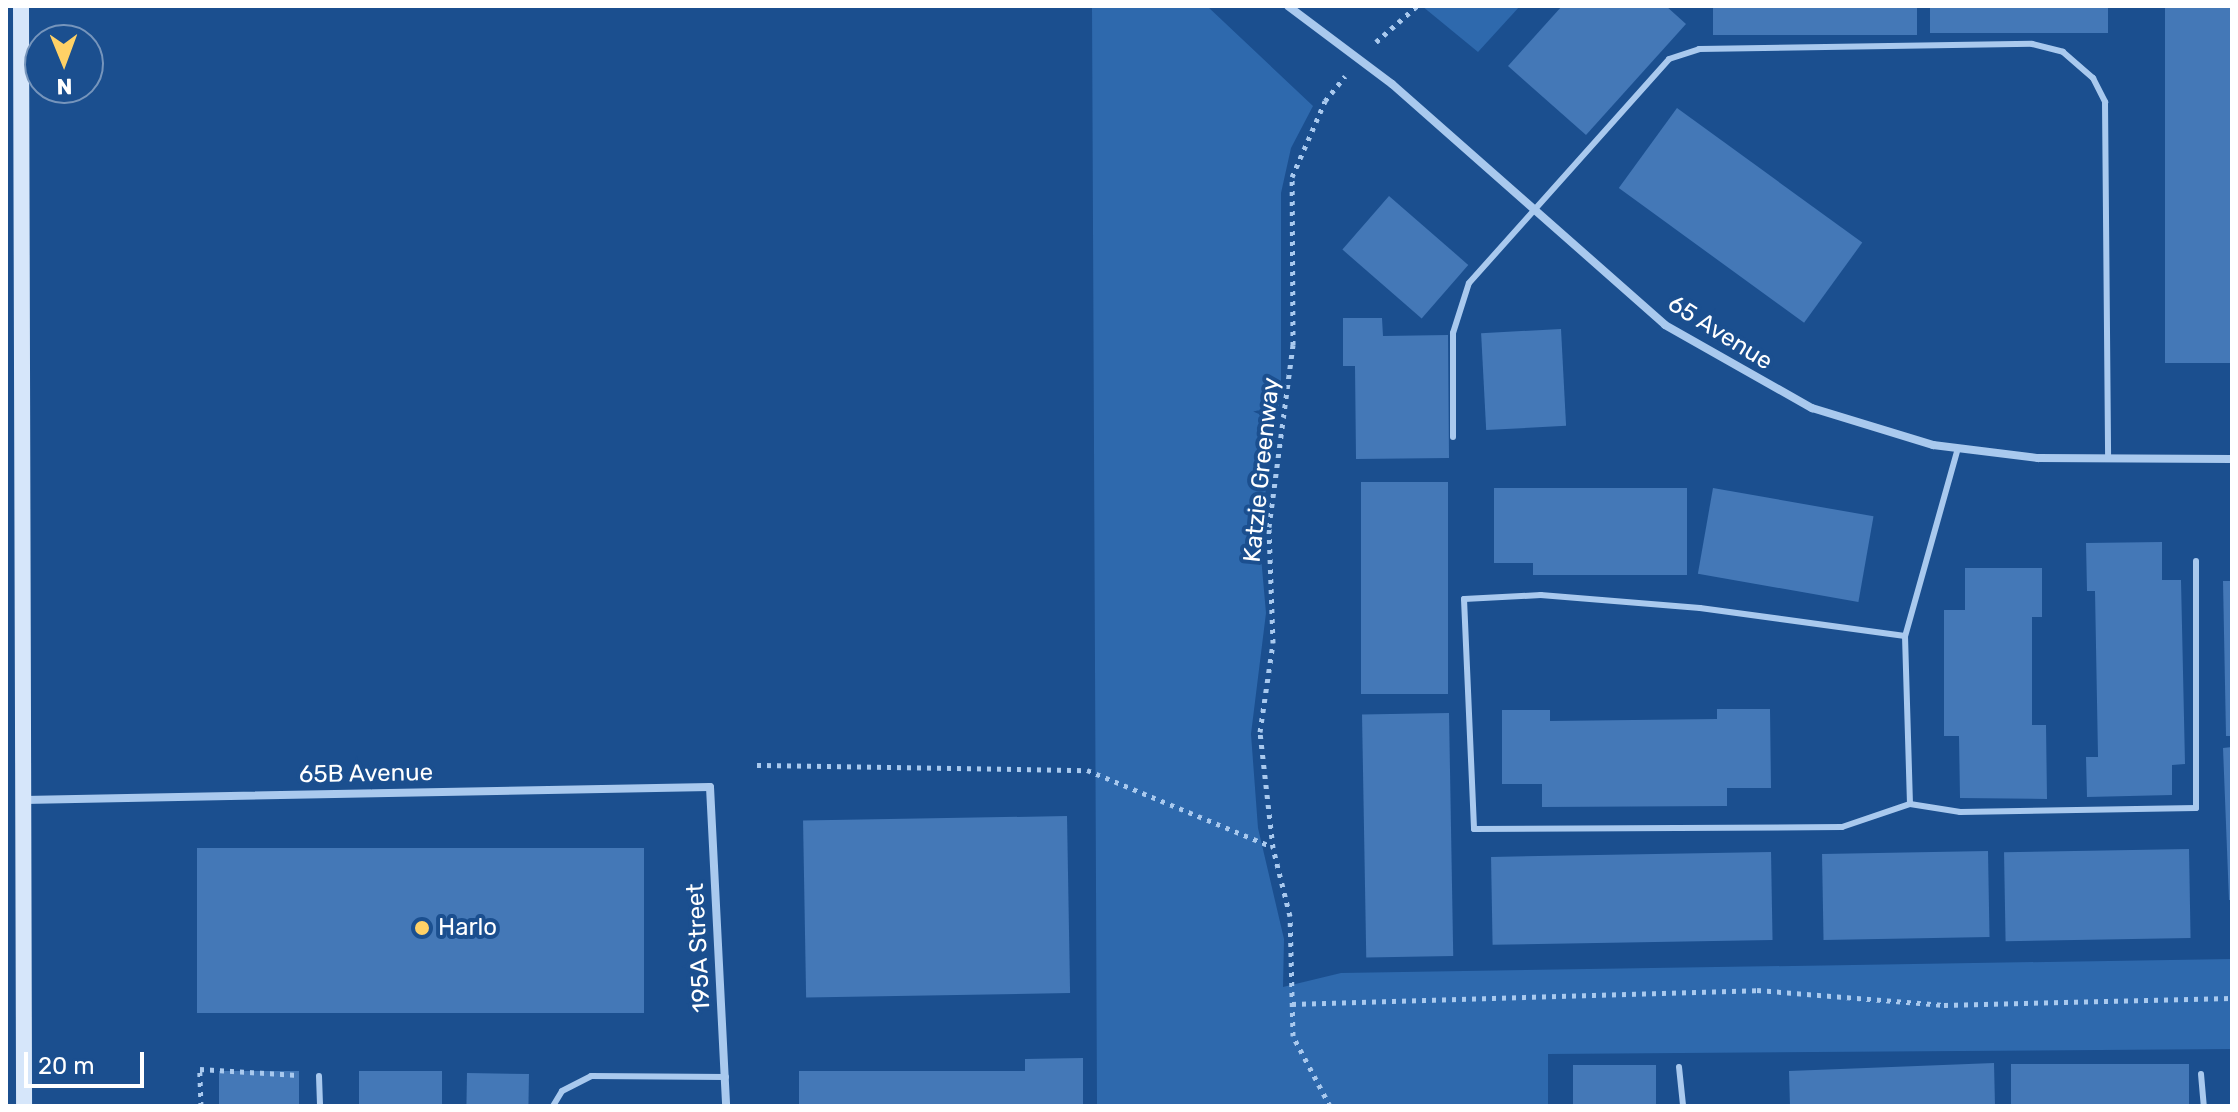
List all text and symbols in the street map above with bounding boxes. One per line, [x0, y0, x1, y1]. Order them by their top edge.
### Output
north arrow [24, 24, 104, 104]
text: N [56, 73, 73, 100]
street label: 65 Avenue [1662, 289, 1778, 377]
street label: Katzie Greenway [1238, 376, 1286, 564]
street label: 65B Avenue [298, 758, 434, 790]
street label: 195A Street [681, 882, 717, 1014]
place label: Harlo [438, 914, 497, 942]
marker: Harlo [413, 919, 431, 937]
scale bar [28, 1036, 148, 1086]
text: 20 m [38, 1052, 95, 1080]

